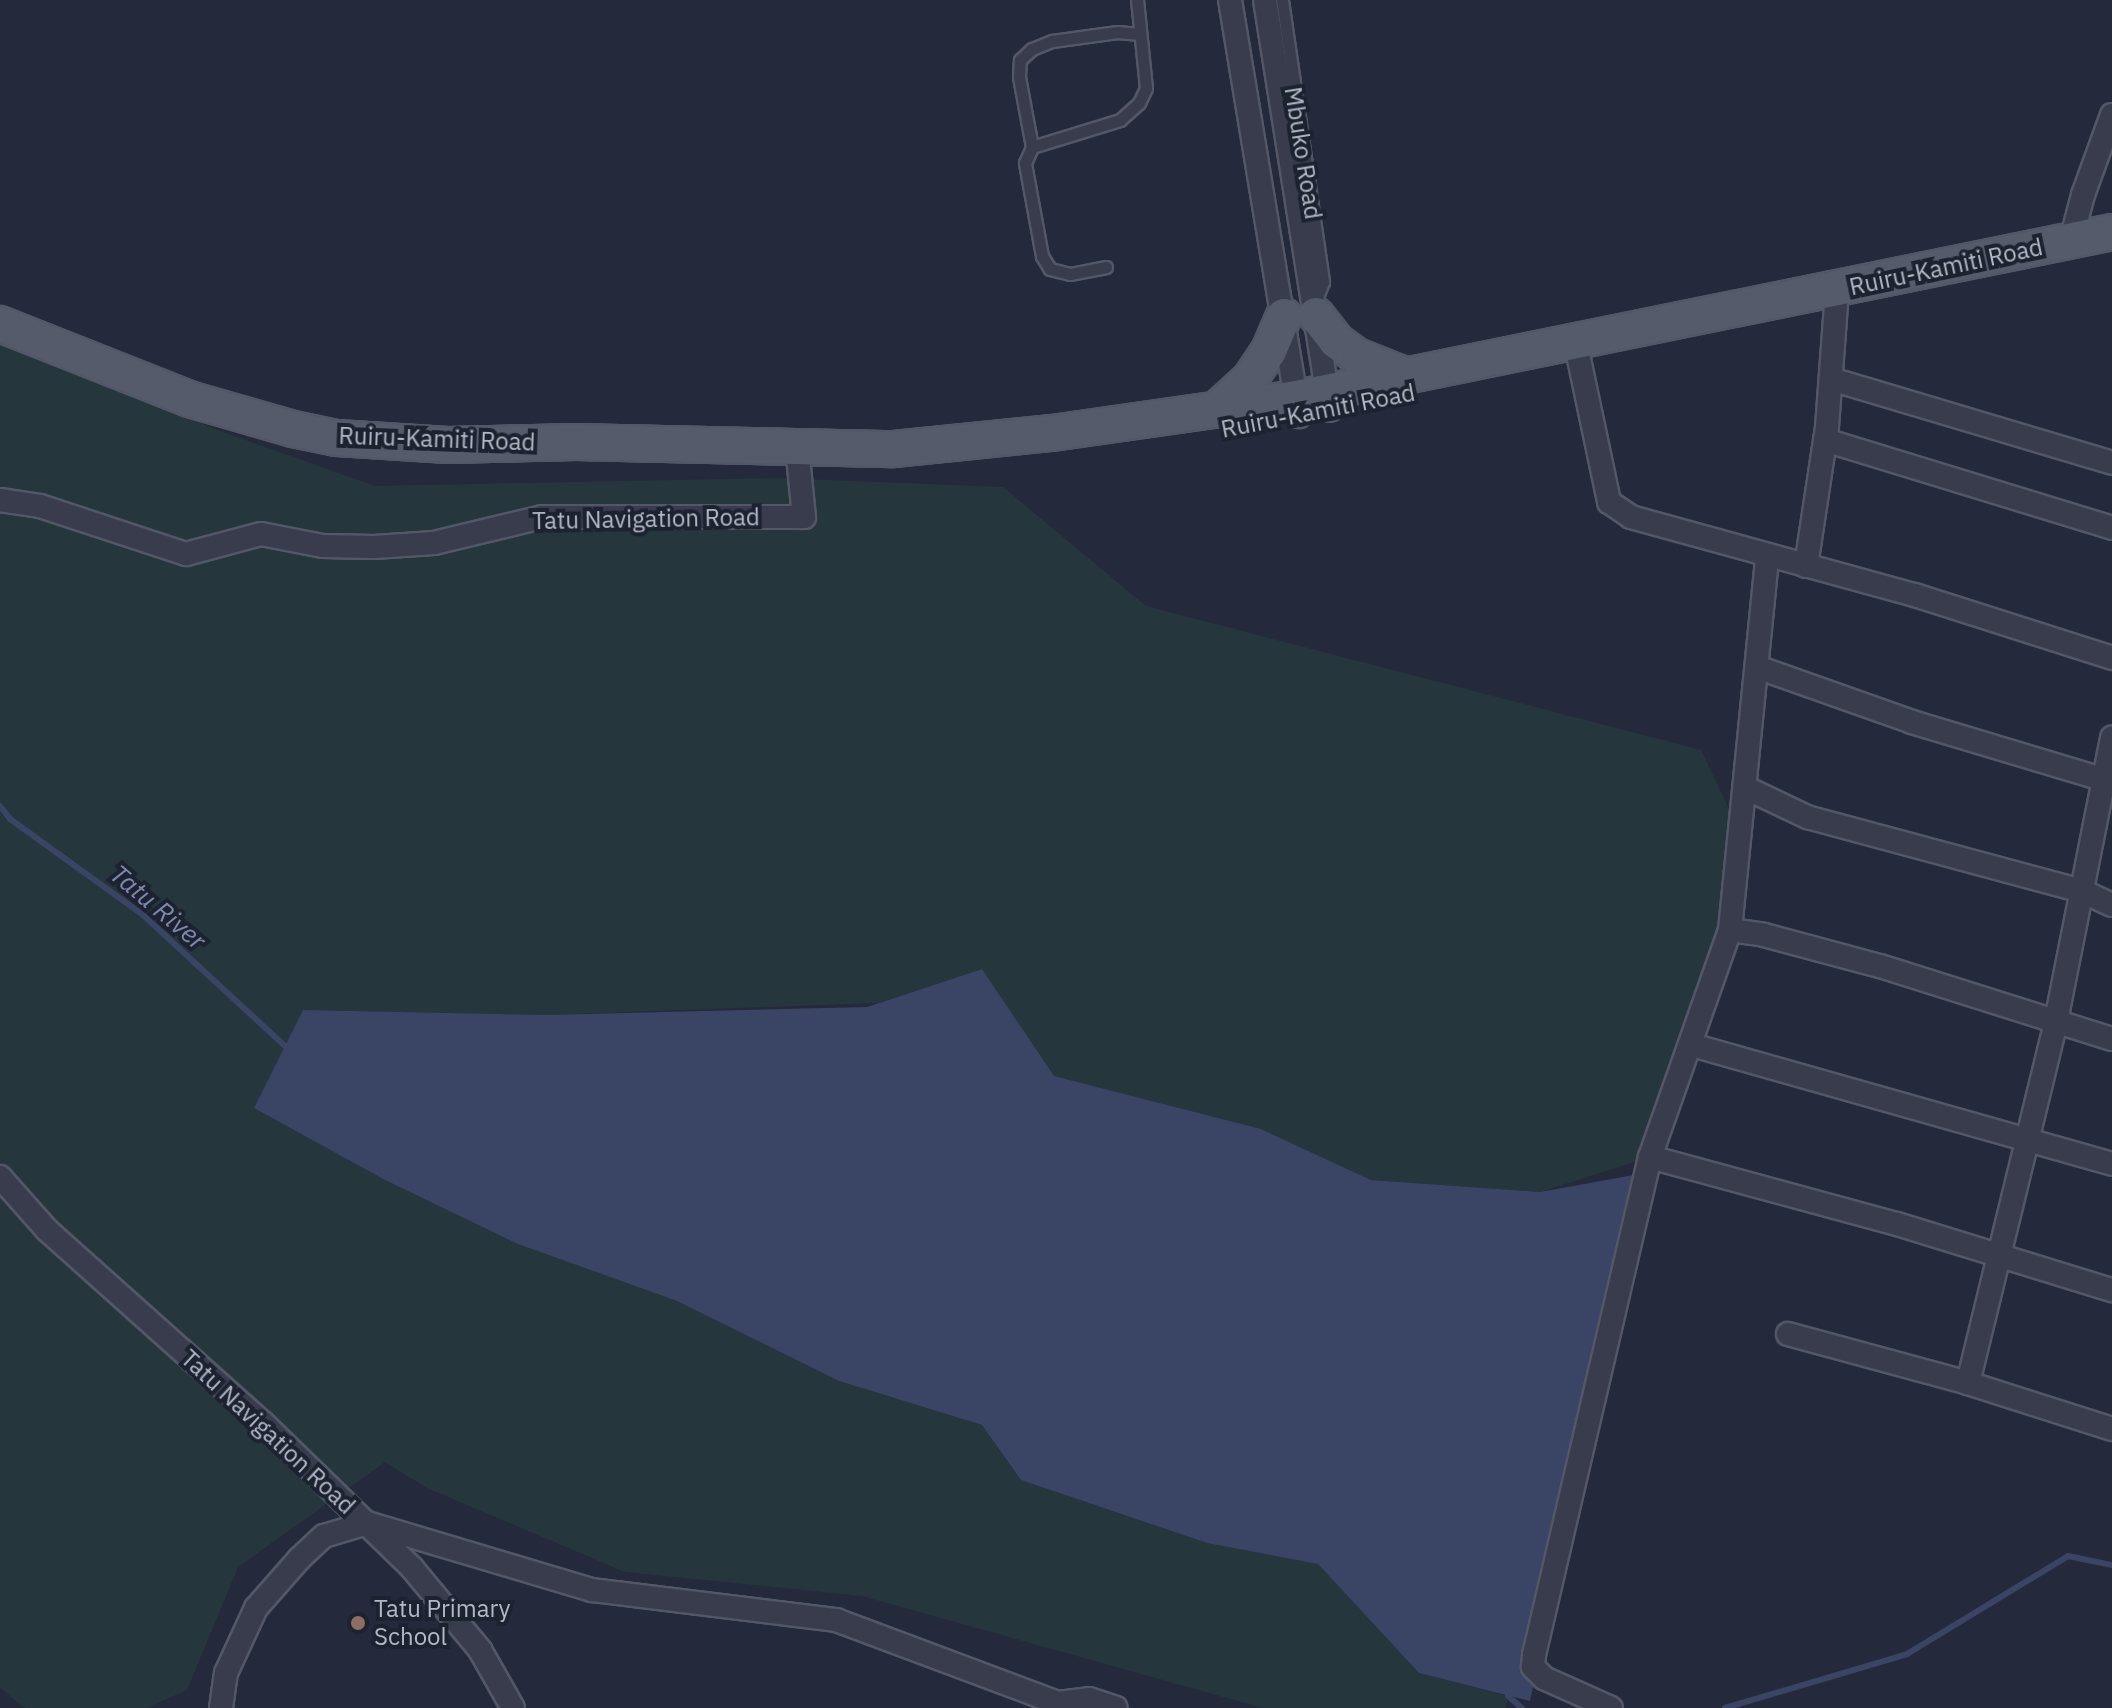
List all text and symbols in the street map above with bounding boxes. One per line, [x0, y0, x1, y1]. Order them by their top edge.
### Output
street label: Mbuko Road [1278, 85, 1328, 221]
street label: Ruiru-Kamiti Road [1847, 232, 2045, 302]
street label: Ruiru-Kamiti Road [1219, 378, 1417, 444]
street label: Ruiru-Kamiti Road [338, 421, 536, 457]
street label: Tatu Navigation Road [532, 503, 760, 535]
water label: Tatu River [104, 858, 212, 956]
street label: Tatu Navigation Road [175, 1344, 361, 1520]
place label: Tatu Primary School [374, 1595, 510, 1651]
marker: Tatu Primary School [349, 1614, 367, 1632]

